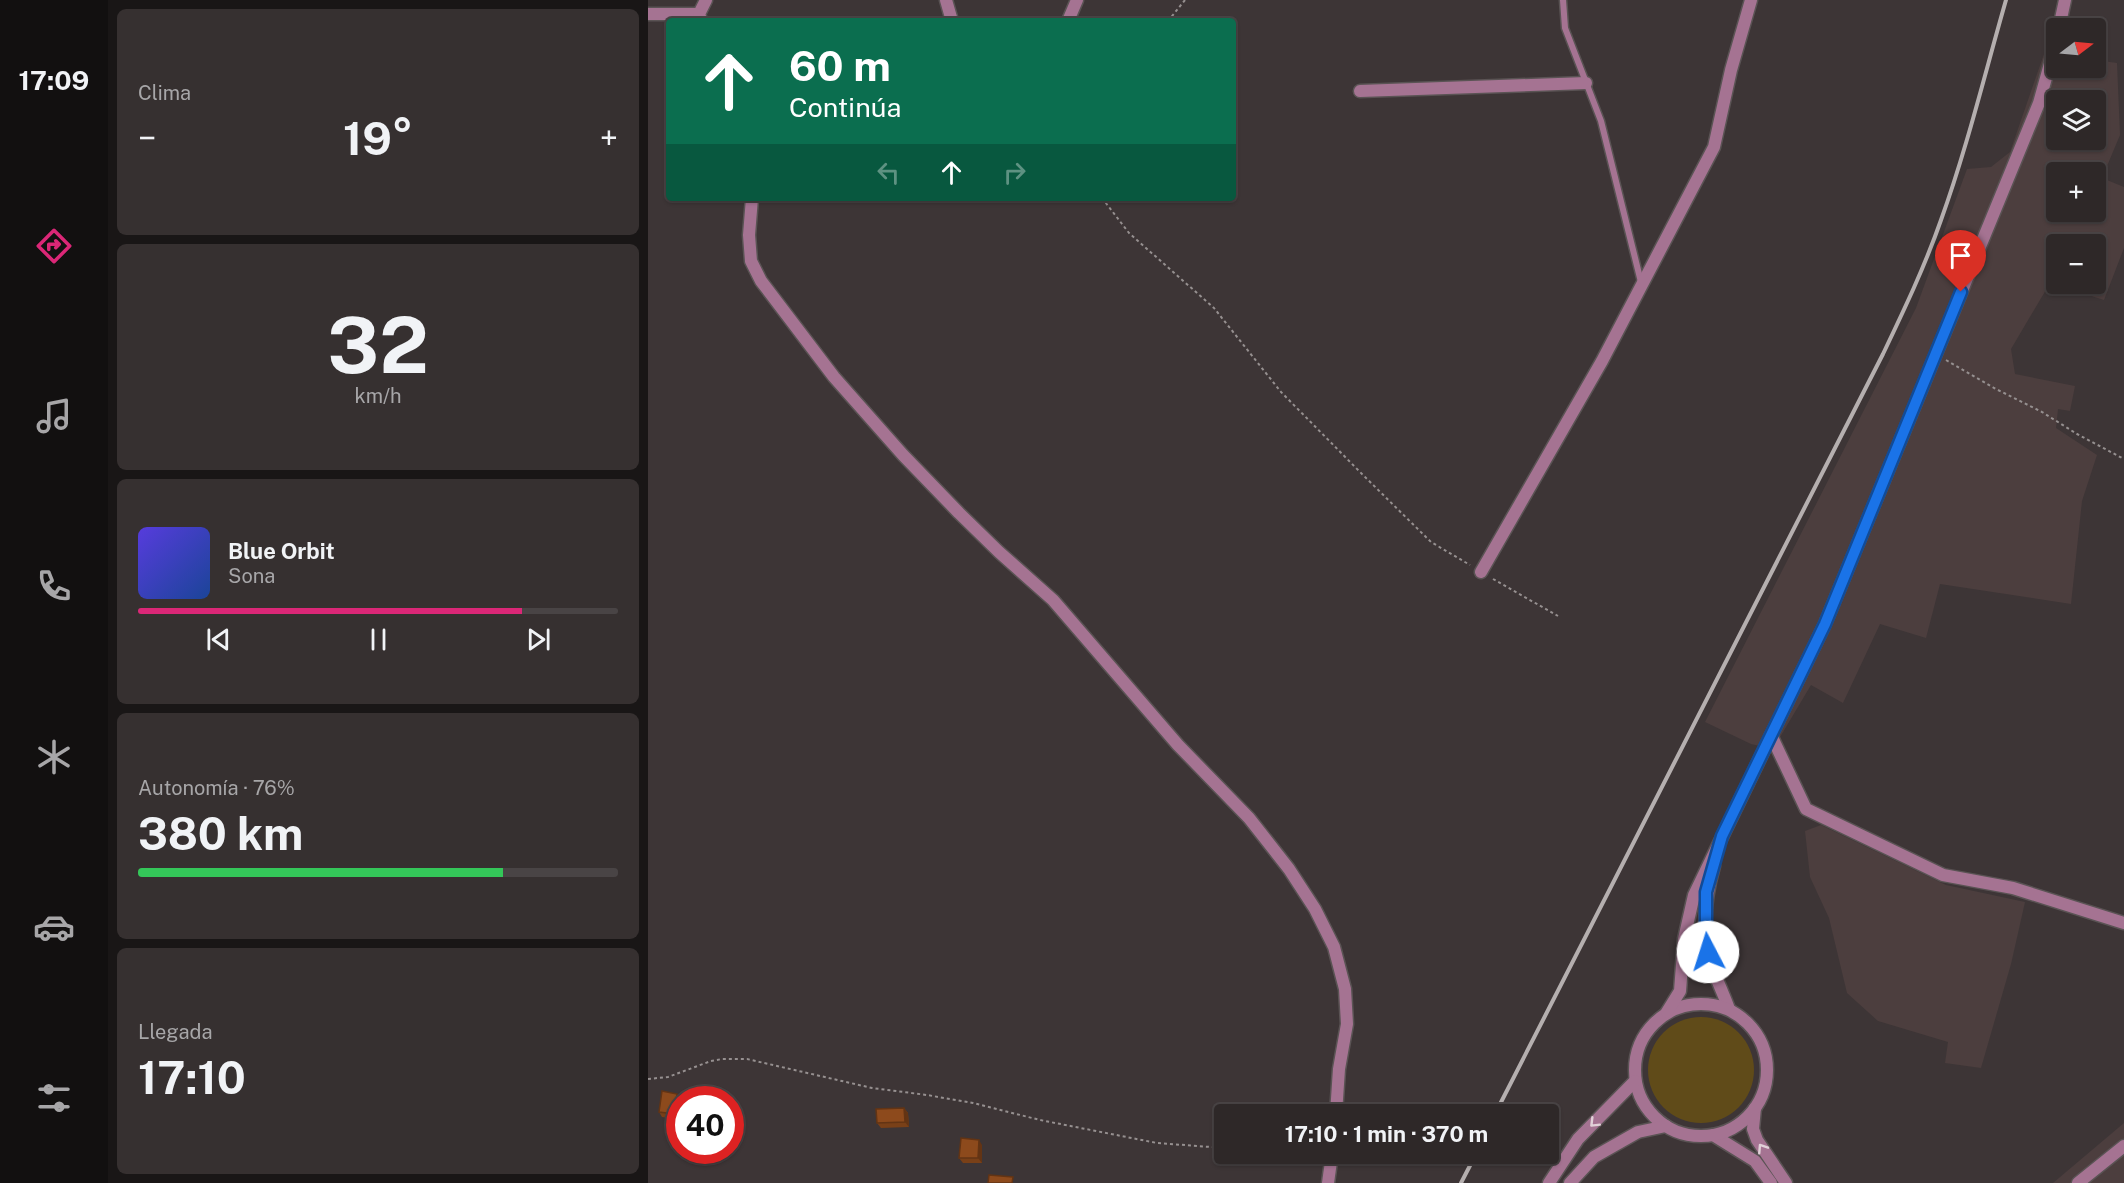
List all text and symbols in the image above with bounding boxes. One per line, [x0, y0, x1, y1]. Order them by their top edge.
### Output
north arrow [2046, 18, 2106, 78]
map controls [2046, 18, 2106, 294]
text: 60 m [789, 41, 891, 90]
icon: ahead [690, 42, 768, 120]
text: 17:09 [19, 64, 89, 96]
text: Clima [138, 81, 191, 105]
button: layers [2046, 90, 2106, 150]
text: Continúa [789, 91, 901, 123]
text: 19° [343, 112, 413, 165]
text: − [138, 119, 156, 157]
text: + [600, 119, 618, 157]
icon: left [872, 156, 905, 189]
icon: ahead [935, 156, 968, 189]
icon: right [998, 156, 1031, 189]
button: + [2046, 162, 2106, 222]
icon: directions [33, 225, 75, 267]
pin [1935, 230, 1986, 292]
button: − [2046, 234, 2106, 294]
icon: arrive [1944, 239, 1977, 272]
text: 32 [327, 299, 429, 391]
text: km/h [354, 384, 402, 408]
icon: music [33, 395, 75, 437]
text: Blue Orbit [228, 538, 335, 564]
text: Sona [228, 564, 275, 588]
icon: phone [33, 565, 75, 607]
icon: previous [202, 623, 235, 656]
icon: pause [362, 623, 395, 656]
icon: next [522, 623, 555, 656]
icon: climate [33, 736, 75, 778]
text: Autonomía · 76% [138, 776, 295, 800]
text: 380 km [138, 807, 303, 860]
icon: car [33, 906, 75, 948]
position arrow [1676, 920, 1740, 984]
text: Llegada [138, 1020, 213, 1044]
text: 17:10 [138, 1051, 246, 1104]
icon: filters [33, 1077, 75, 1119]
speed limit sign: 40 [666, 1086, 744, 1164]
one-way arrow [1590, 1116, 1601, 1126]
text: 17:10 · 1 min · 370 m [1285, 1121, 1488, 1147]
one-way arrow [1758, 1144, 1769, 1155]

